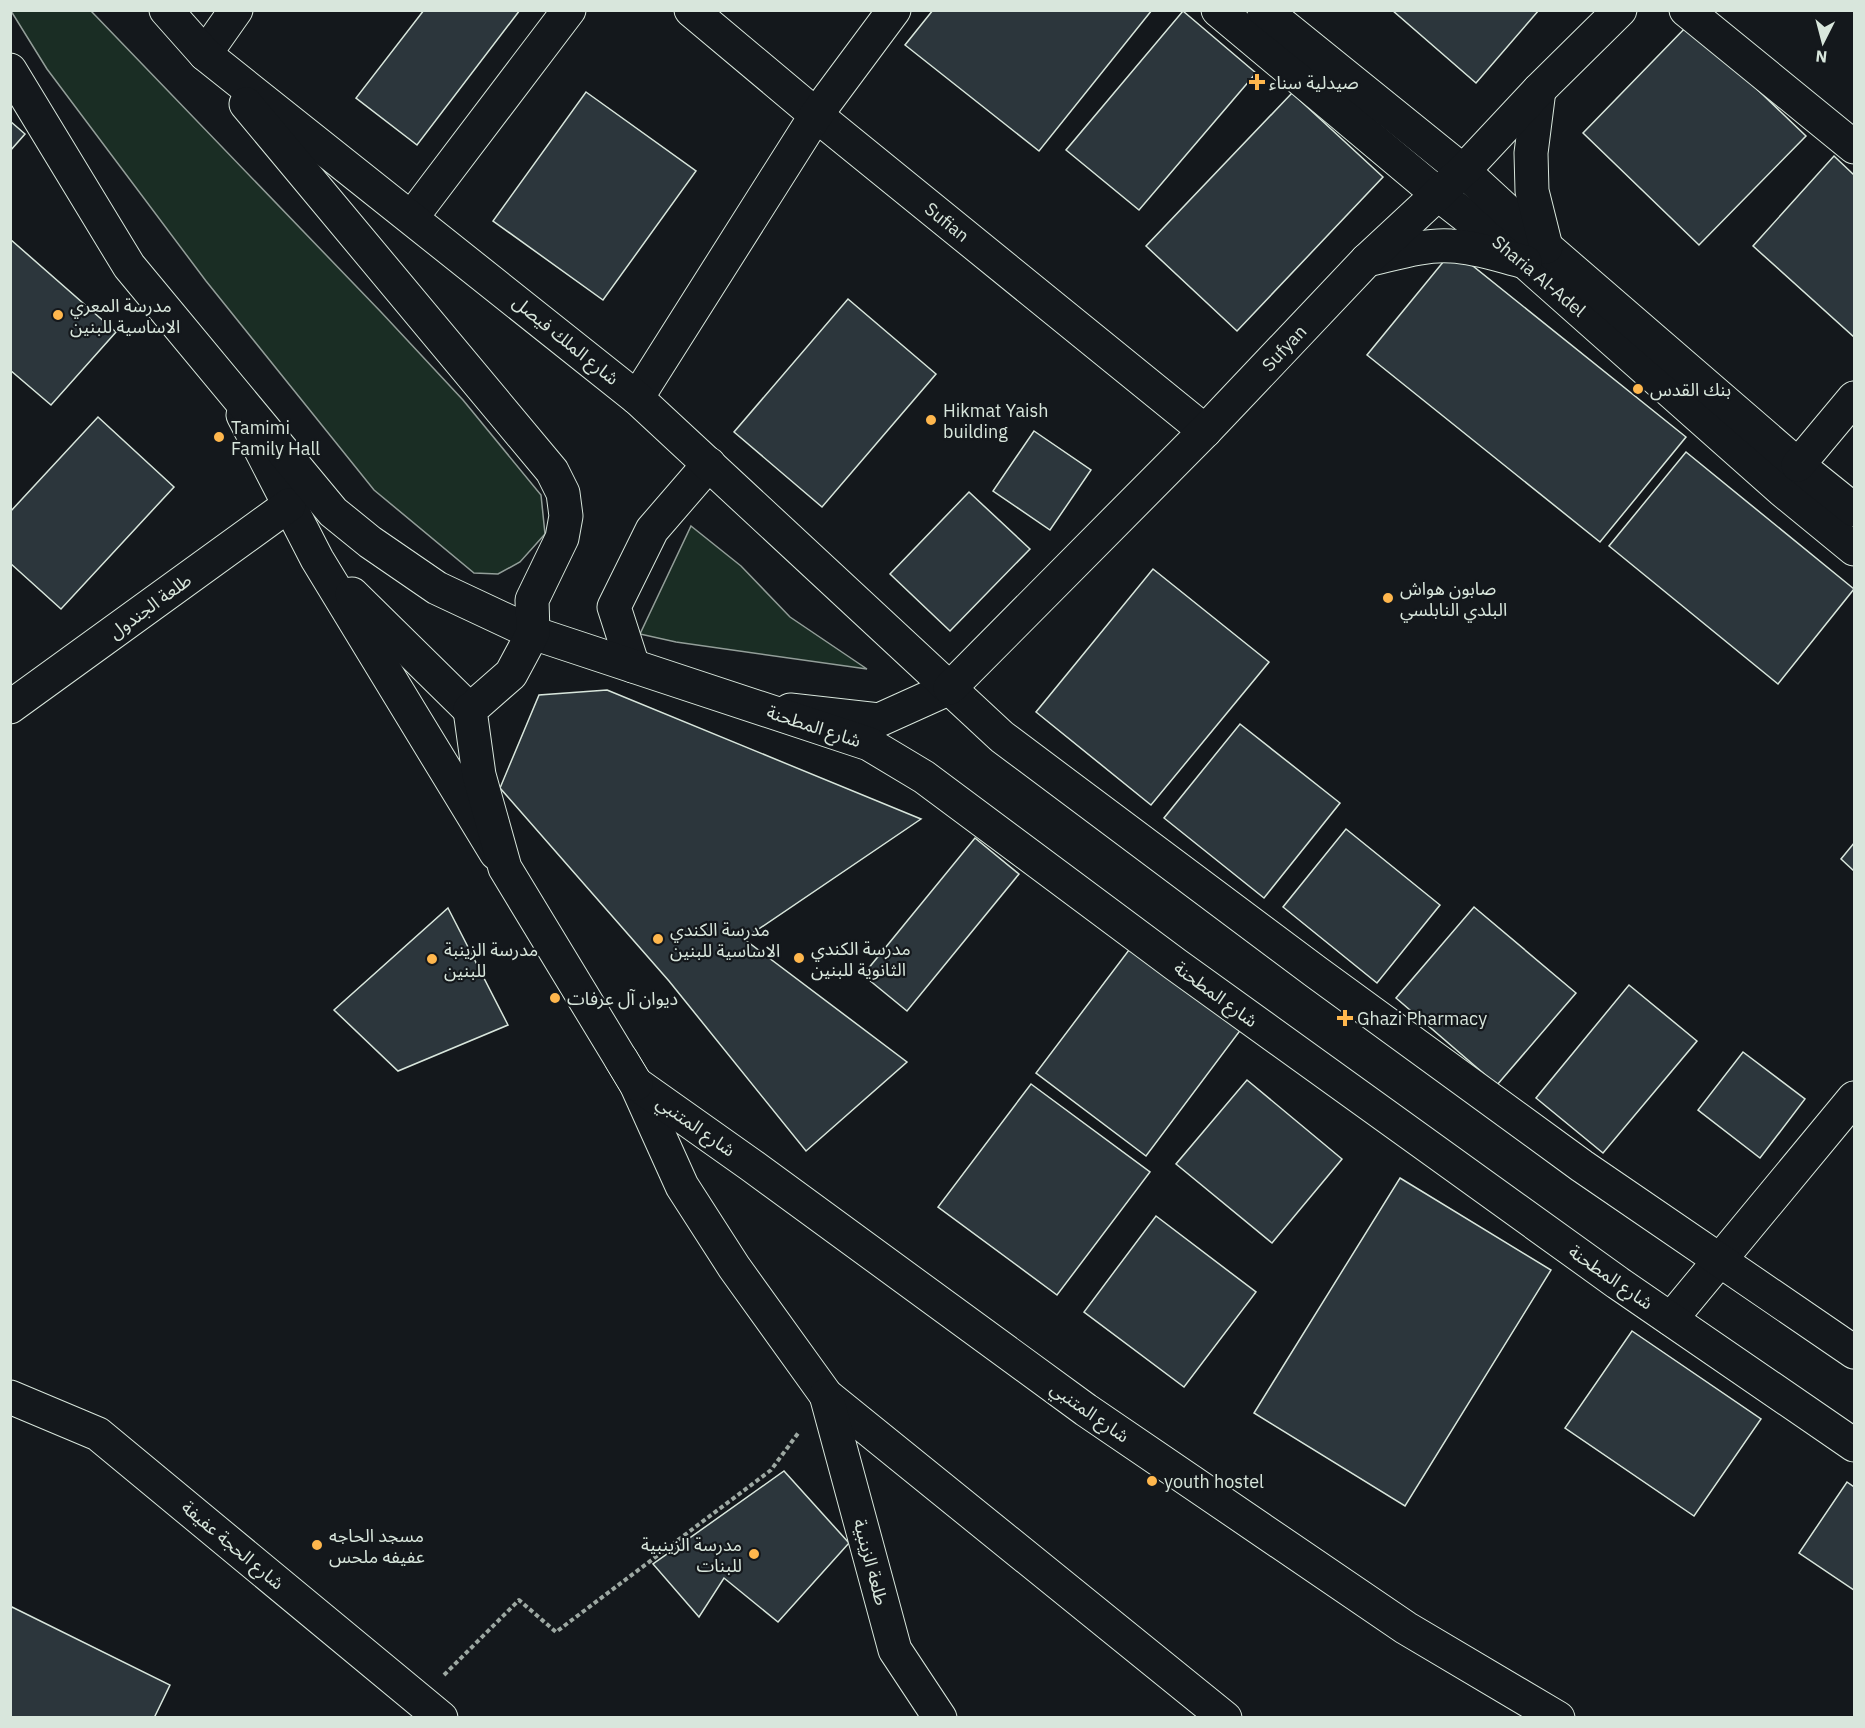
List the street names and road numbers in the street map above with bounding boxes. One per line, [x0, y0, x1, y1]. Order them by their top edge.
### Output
street label: Sufian [920, 197, 974, 247]
street label: Sharia Al-Adel [1488, 230, 1591, 322]
street label: شارع الملك فيصل [506, 290, 624, 392]
street label: Sufyan [1257, 320, 1311, 376]
street label: طلعة الجندول [104, 568, 196, 644]
street label: شارع المطحنة [763, 700, 864, 755]
street label: شارع المطحنة [1168, 956, 1262, 1034]
street label: شارع المتنبي [650, 1090, 740, 1164]
street label: شارع المطحنة [1563, 1240, 1658, 1317]
street label: شارع المتنبي [1044, 1376, 1134, 1450]
street label: شارع الحجة عفيفة [175, 1496, 289, 1597]
street label: طلعة الزينبية [848, 1516, 894, 1608]

